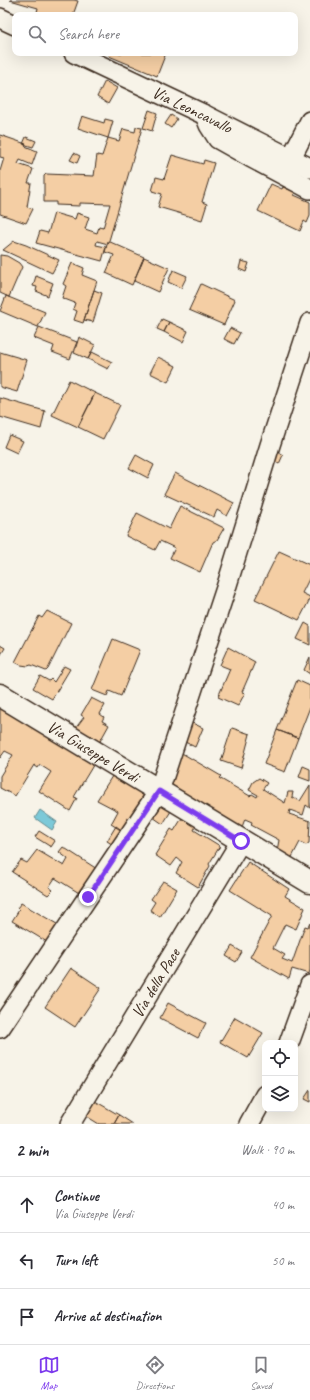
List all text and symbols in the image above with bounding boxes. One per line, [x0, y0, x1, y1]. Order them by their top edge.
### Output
search box [12, 12, 298, 56]
icon: search [26, 23, 48, 45]
text: Search here [58, 25, 119, 44]
street label: Via Leoncavallo [149, 81, 237, 138]
street label: Via Giuseppe Verdi [44, 716, 145, 788]
route start [232, 832, 250, 850]
route end [79, 888, 97, 906]
street label: Via della Pace [126, 943, 185, 1021]
map controls [262, 1040, 298, 1112]
button: locate [262, 1040, 298, 1076]
button: layers [262, 1076, 298, 1112]
text: 2 min [16, 1140, 49, 1161]
text: Walk · 90 m [241, 1142, 294, 1158]
text: Continue [54, 1187, 99, 1206]
icon: ahead [16, 1194, 38, 1216]
text: 40 m [272, 1197, 294, 1213]
text: Via Giuseppe Verdi [54, 1206, 133, 1222]
icon: left [16, 1250, 38, 1272]
text: Turn left [54, 1251, 97, 1270]
text: 50 m [272, 1253, 294, 1269]
icon: arrive [16, 1306, 38, 1328]
text: Arrive at destination [54, 1307, 161, 1326]
tab: Map [38, 1354, 60, 1392]
tab: Directions [136, 1354, 174, 1392]
tab: Saved [250, 1354, 272, 1392]

